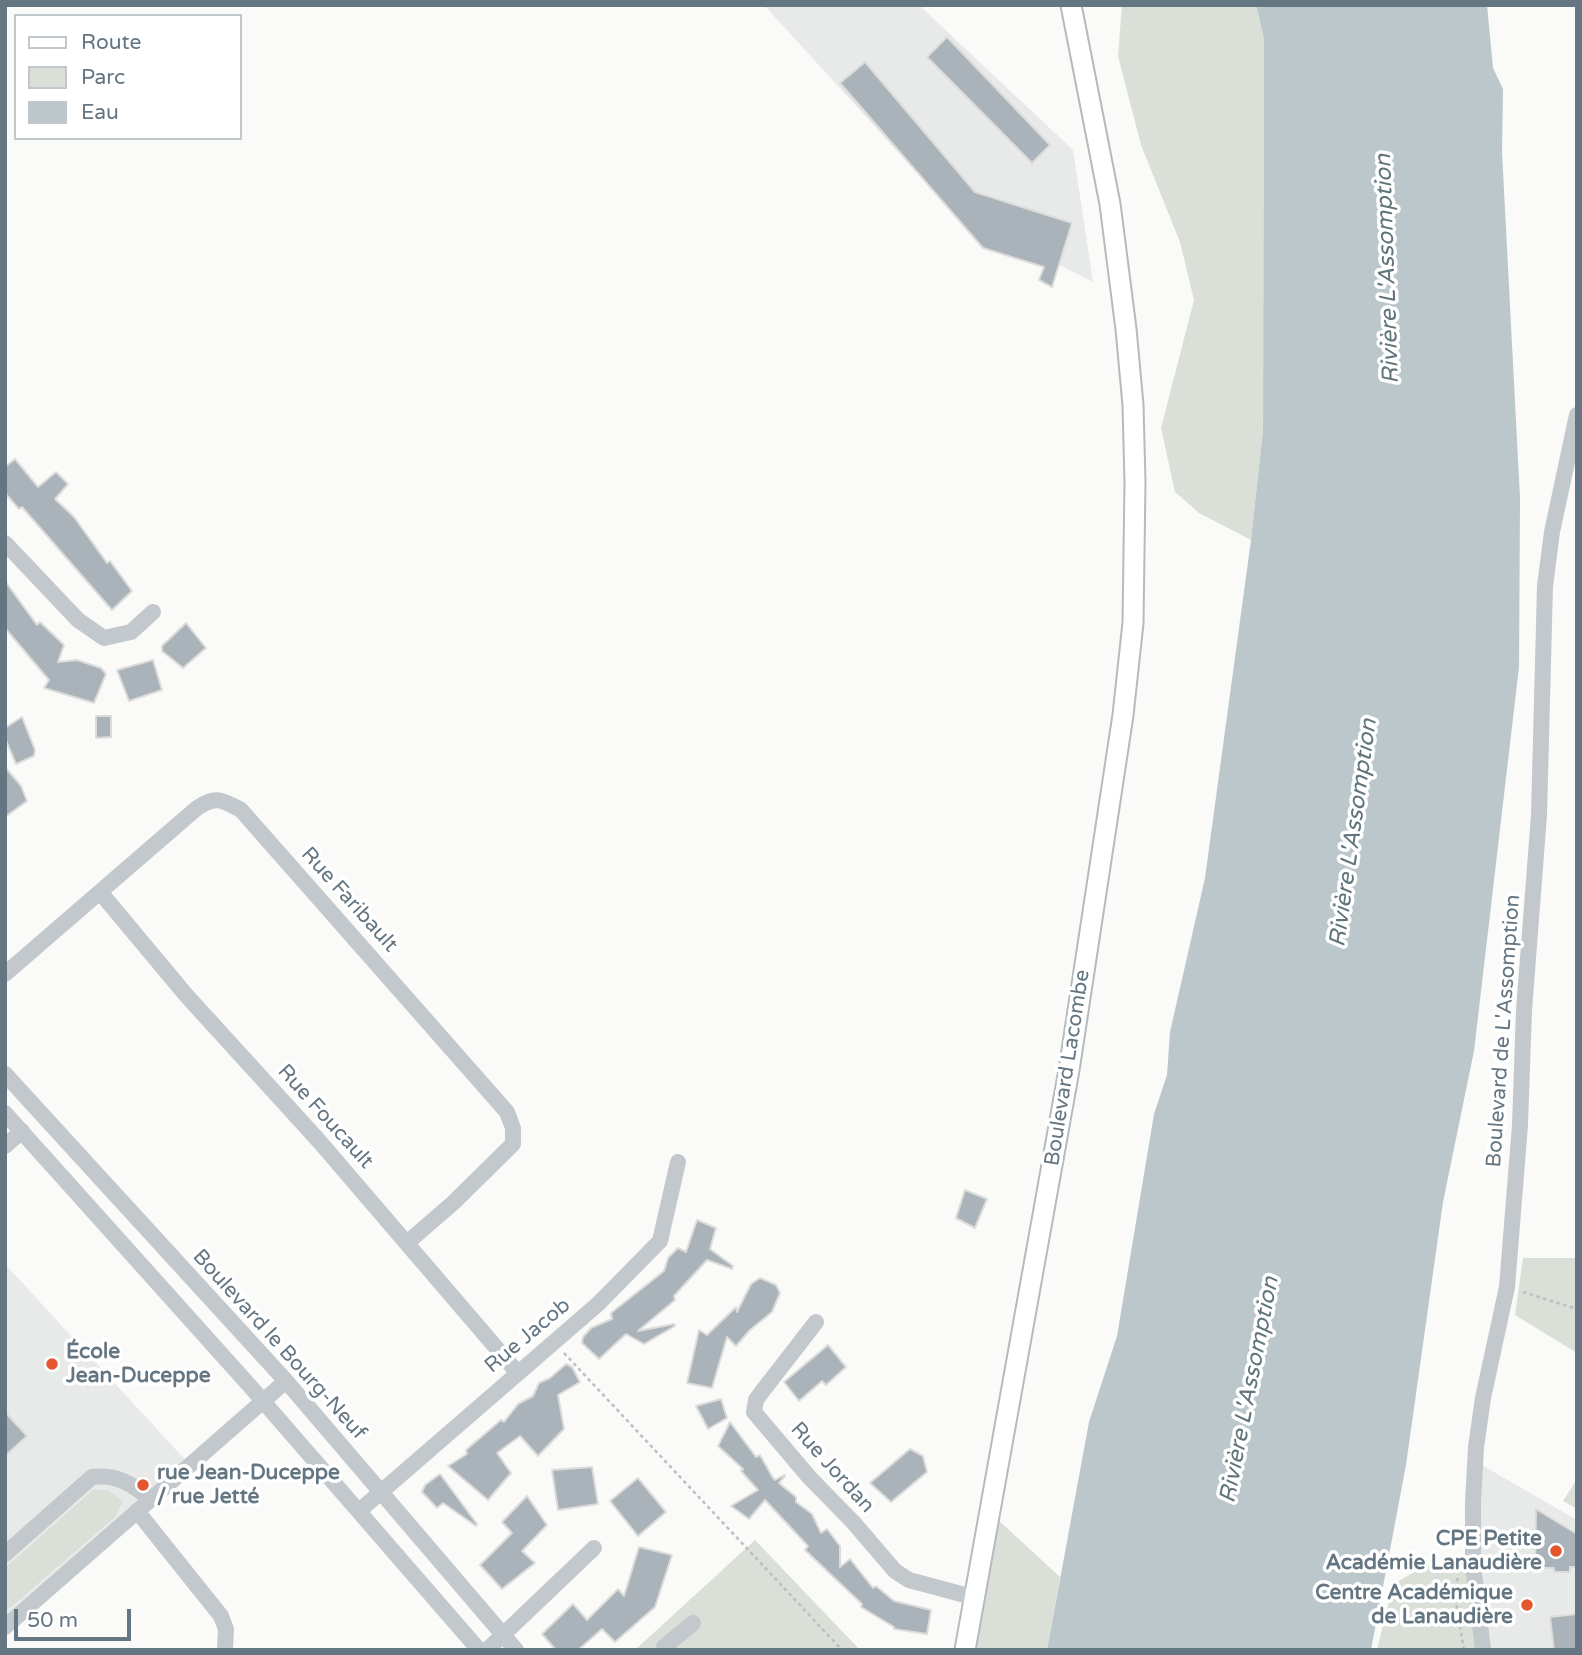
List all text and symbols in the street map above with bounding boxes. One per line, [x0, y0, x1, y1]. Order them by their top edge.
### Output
legend [14, 14, 242, 140]
text: Route [81, 30, 141, 55]
text: Parc [81, 65, 125, 90]
text: Eau [81, 100, 119, 125]
water label: Rivière L'Assomption [1370, 154, 1406, 384]
water label: Rivière L'Assomption [1324, 717, 1384, 949]
street label: Rue Faribault [295, 842, 403, 958]
street label: Boulevard de L'Assomption [1482, 894, 1526, 1168]
street label: Boulevard Lacombe [1040, 968, 1096, 1168]
street label: Rue Foucault [272, 1060, 378, 1174]
street label: Boulevard le Bourg-Neuf [187, 1245, 371, 1445]
water label: Rivière L'Assomption [1214, 1274, 1286, 1506]
street label: Rue Jacob [480, 1293, 576, 1379]
place label: École Jean-Duceppe [66, 1339, 211, 1389]
marker: École Jean-Duceppe [44, 1356, 60, 1372]
street label: Rue Jordan [785, 1418, 879, 1518]
place label: rue Jean-Duceppe / rue Jetté [157, 1460, 340, 1510]
marker: rue Jean-Duceppe / rue Jetté [135, 1477, 151, 1493]
place label: CPE Petite Académie Lanaudière [1325, 1526, 1542, 1576]
marker: CPE Petite Académie Lanaudière [1548, 1543, 1564, 1559]
place label: Centre Académique de Lanaudière [1315, 1580, 1513, 1630]
scale bar [18, 1596, 135, 1640]
marker: Centre Académique de Lanaudière [1519, 1597, 1535, 1613]
text: 50 m [27, 1608, 78, 1633]

